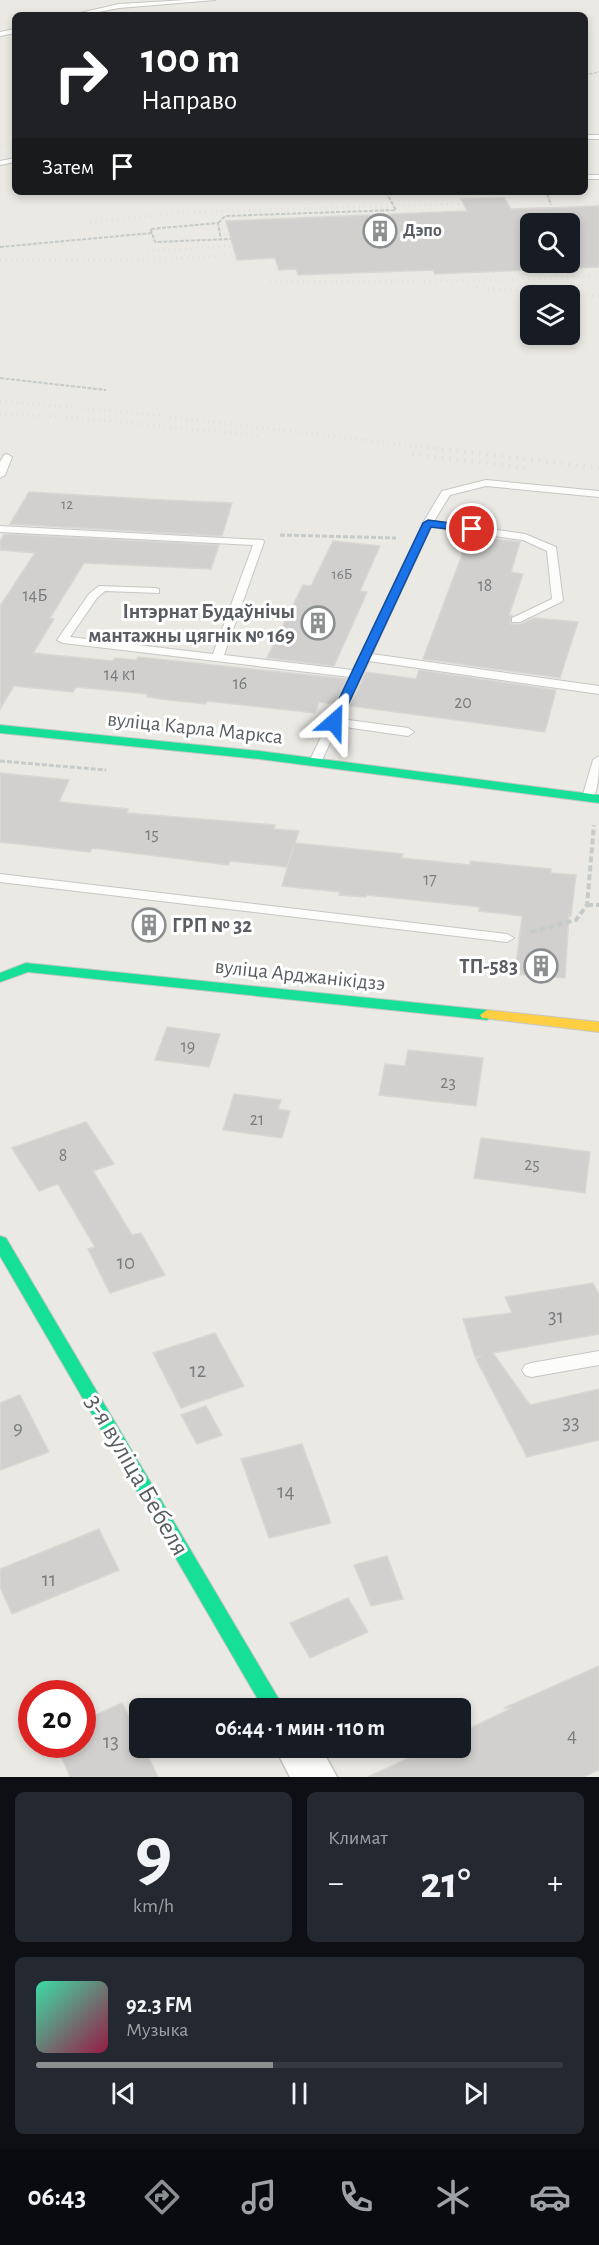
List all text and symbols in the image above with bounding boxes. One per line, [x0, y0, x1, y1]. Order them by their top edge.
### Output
icon: right [42, 36, 120, 114]
text: 100 m [141, 38, 240, 80]
text: Направо [141, 87, 237, 114]
icon: arrive [106, 150, 139, 183]
text: Затем [42, 156, 94, 178]
building icon: Дэпо [362, 213, 398, 249]
map controls [520, 213, 580, 345]
button: search [520, 213, 580, 273]
place label: Дэпо [403, 222, 442, 240]
button: layers [520, 285, 580, 345]
house number: 12 [61, 497, 73, 512]
pin [446, 503, 497, 554]
icon: arrive [455, 512, 488, 545]
house number: 16Б [332, 567, 352, 582]
house number: 18 [478, 577, 492, 595]
house number: 14Б [22, 587, 48, 605]
place label: Інтэрнат Будаўнічы мантажны цягнік № 169 [88, 601, 295, 646]
building icon: Інтэрнат Будаўнічы мантажны цягнік № 169 [300, 605, 336, 641]
house number: 14 к1 [104, 666, 136, 684]
house number: 16 [233, 675, 247, 693]
position arrow [302, 690, 366, 754]
house number: 20 [454, 694, 472, 712]
street label: вуліца Карла Маркса [106, 708, 284, 748]
house number: 15 [145, 826, 159, 844]
house number: 17 [423, 871, 437, 889]
building icon: ГРП № 32 [131, 907, 167, 943]
place label: ГРП № 32 [172, 915, 252, 936]
building icon: ТП-583 [523, 948, 559, 984]
street label: вуліца Арджанікідзэ [214, 956, 386, 994]
place label: ТП-583 [459, 956, 518, 977]
house number: 19 [181, 1038, 195, 1056]
house number: 23 [440, 1074, 456, 1092]
house number: 21 [250, 1111, 264, 1129]
house number: 8 [59, 1147, 67, 1165]
house number: 25 [524, 1156, 540, 1174]
house number: 10 [117, 1252, 135, 1273]
house number: 31 [548, 1306, 564, 1327]
house number: 12 [190, 1360, 206, 1381]
street label: 3-я вуліца Бебеля [80, 1390, 194, 1560]
house number: 33 [562, 1412, 580, 1433]
house number: 9 [13, 1417, 23, 1438]
house number: 14 [277, 1481, 295, 1502]
house number: 11 [42, 1569, 56, 1590]
speed limit sign: 20 [18, 1680, 96, 1758]
text: 06:44 · 1 мин · 110 m [215, 1717, 385, 1739]
house number: 4 [567, 1725, 577, 1746]
house number: 13 [103, 1731, 119, 1752]
text: 9 [135, 1816, 172, 1894]
text: Климат [328, 1828, 388, 1848]
text: 21° [420, 1861, 471, 1906]
text: − [328, 1867, 344, 1900]
text: + [547, 1867, 563, 1900]
text: km/h [133, 1896, 174, 1916]
text: 92.3 FM [126, 1994, 192, 2016]
text: Музыка [126, 2020, 188, 2040]
icon: previous [107, 2077, 140, 2110]
icon: pause [283, 2077, 316, 2110]
icon: next [459, 2077, 492, 2110]
icon: directions [141, 2176, 183, 2218]
icon: music [238, 2176, 280, 2218]
icon: phone [335, 2176, 377, 2218]
icon: climate [432, 2176, 474, 2218]
icon: car [529, 2176, 571, 2218]
text: 06:43 [28, 2183, 86, 2210]

